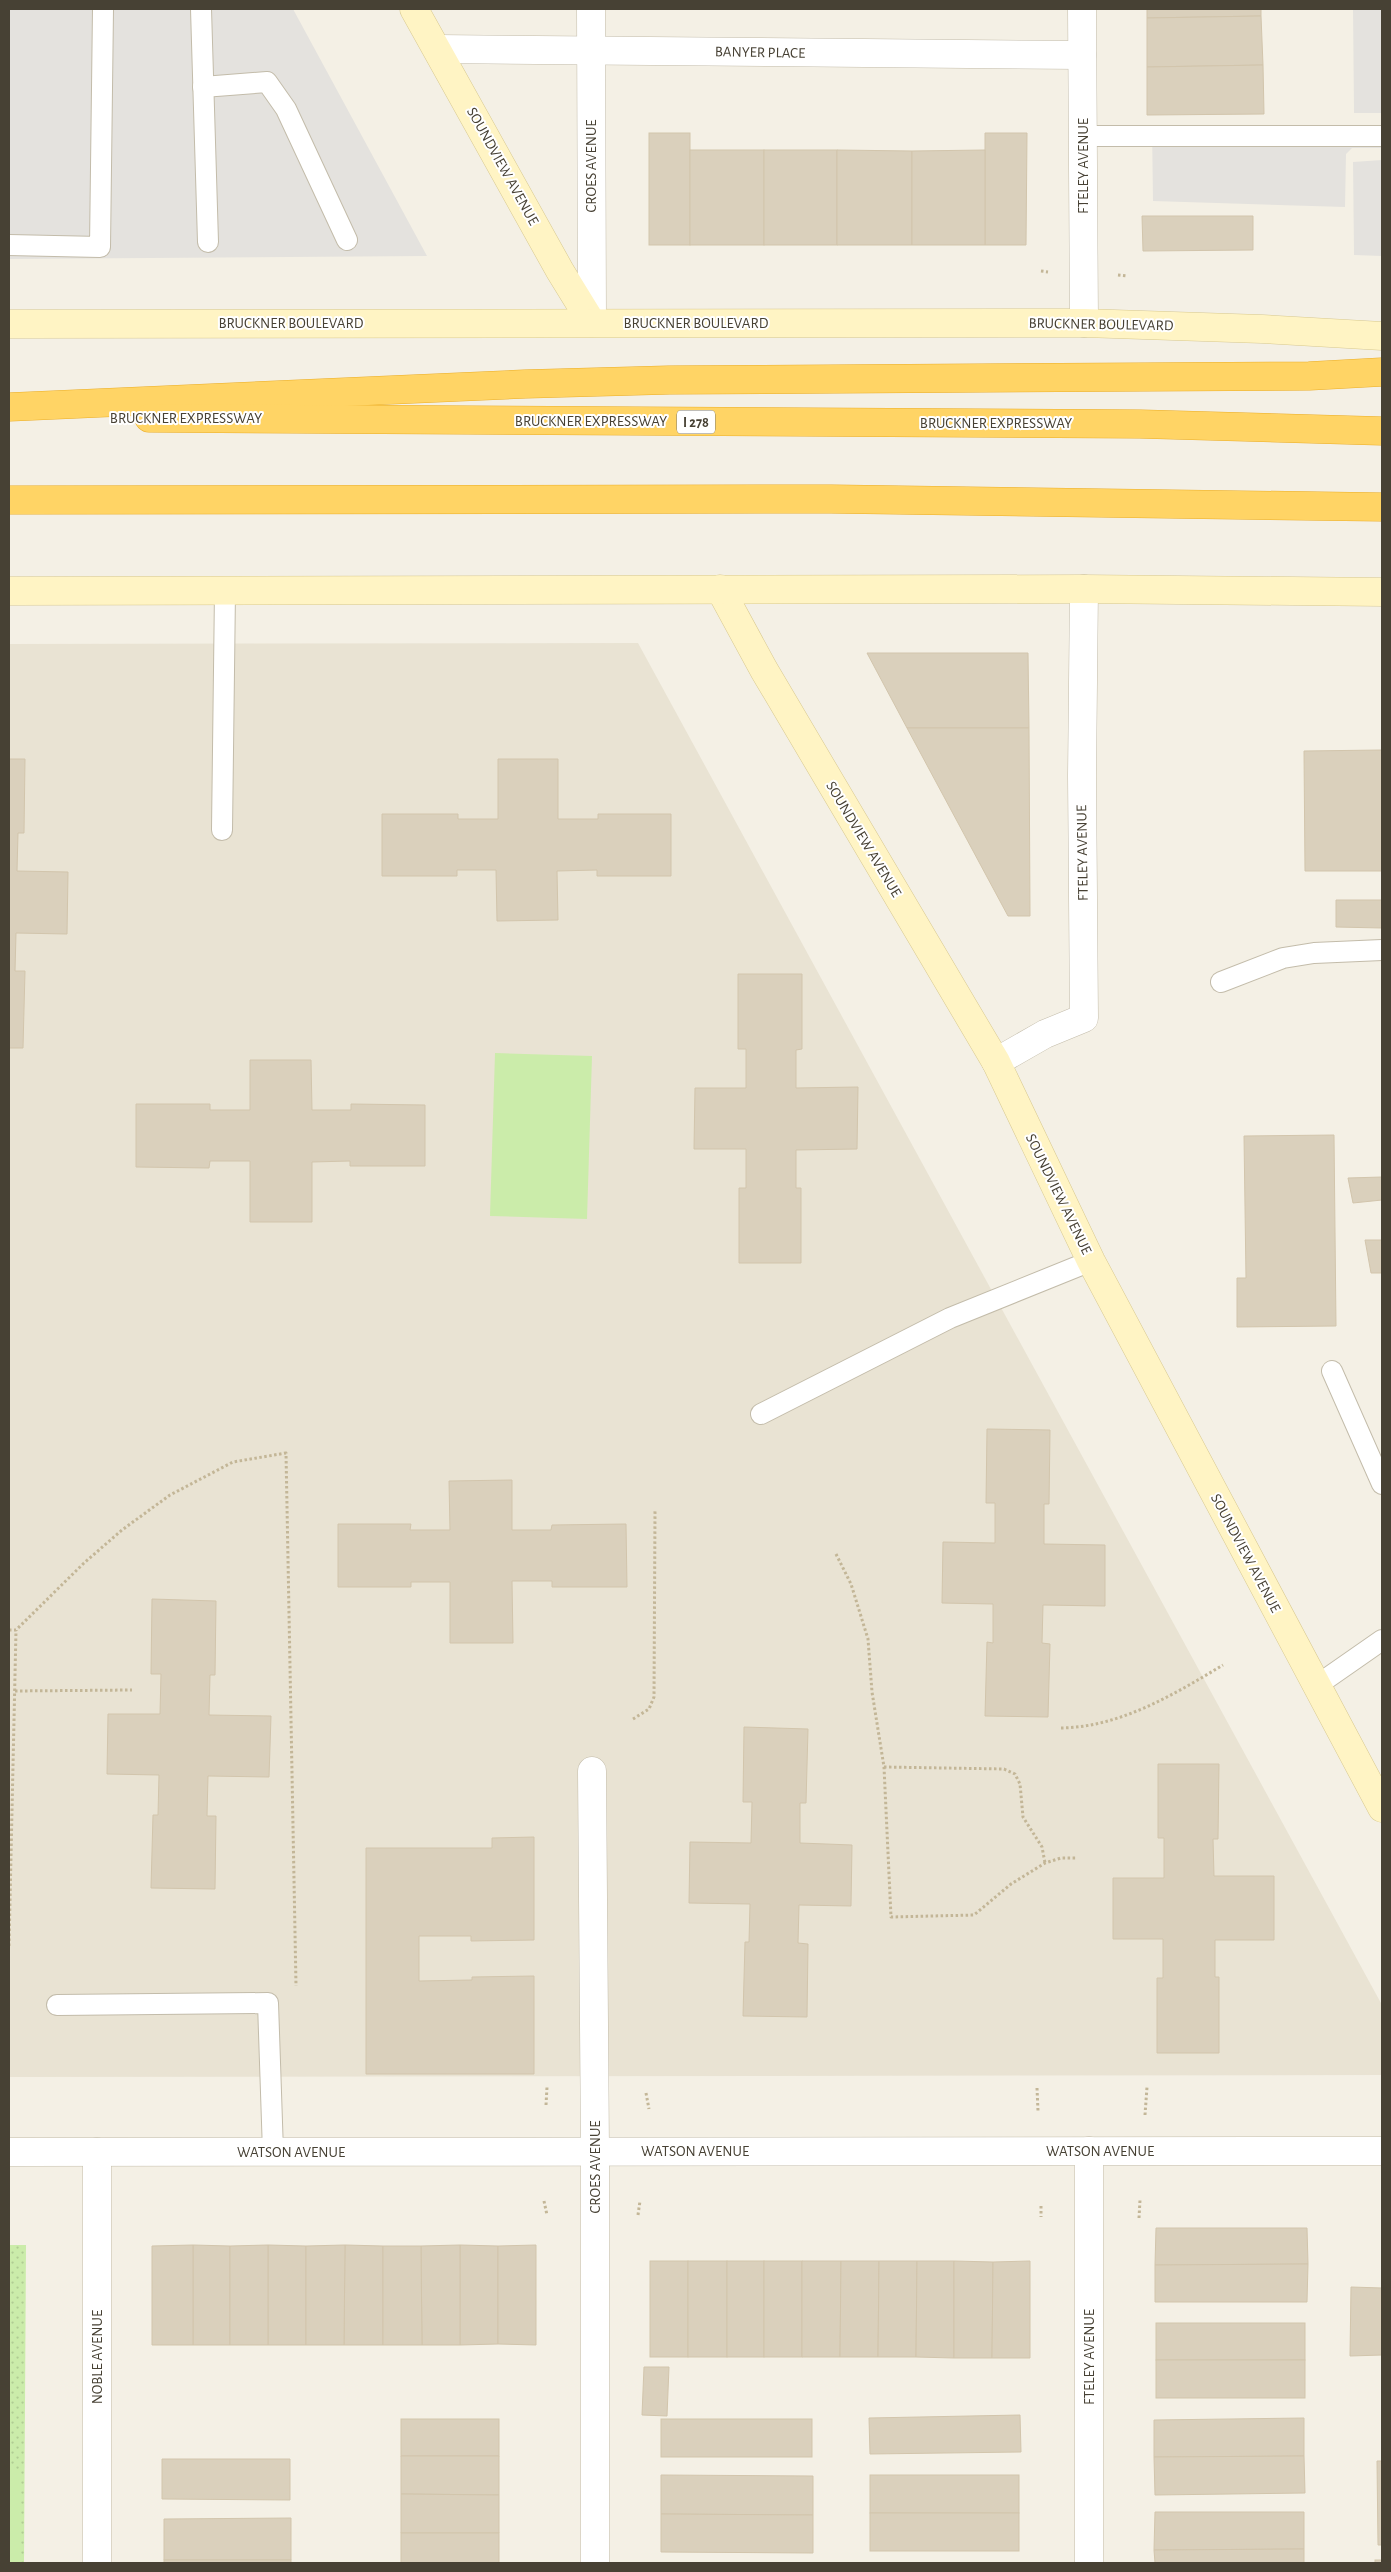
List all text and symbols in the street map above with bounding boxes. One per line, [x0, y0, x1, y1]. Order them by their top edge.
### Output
street label: BANYER PLACE [715, 44, 805, 61]
street label: SOUNDVIEW AVENUE [464, 105, 541, 228]
street label: FTELEY AVENUE [1076, 118, 1091, 214]
street label: CROES AVENUE [584, 119, 599, 213]
street label: BRUCKNER BOULEVARD [218, 316, 364, 331]
street label: BRUCKNER BOULEVARD [623, 316, 769, 331]
street label: BRUCKNER BOULEVARD [1028, 316, 1174, 333]
street label: BRUCKNER EXPRESSWAY [110, 411, 262, 426]
road number: I 278 [677, 411, 715, 434]
street label: BRUCKNER EXPRESSWAY [515, 414, 667, 429]
street label: BRUCKNER EXPRESSWAY [920, 416, 1072, 431]
street label: SOUNDVIEW AVENUE [823, 779, 904, 900]
street label: FTELEY AVENUE [1074, 805, 1091, 901]
street label: SOUNDVIEW AVENUE [1023, 1132, 1094, 1257]
street label: SOUNDVIEW AVENUE [1208, 1491, 1283, 1615]
street label: CROES AVENUE [588, 2120, 603, 2214]
street label: WATSON AVENUE [641, 2144, 749, 2159]
street label: WATSON AVENUE [1046, 2144, 1154, 2159]
street label: WATSON AVENUE [237, 2145, 345, 2160]
street label: FTELEY AVENUE [1082, 2309, 1097, 2405]
street label: NOBLE AVENUE [90, 2310, 105, 2404]

